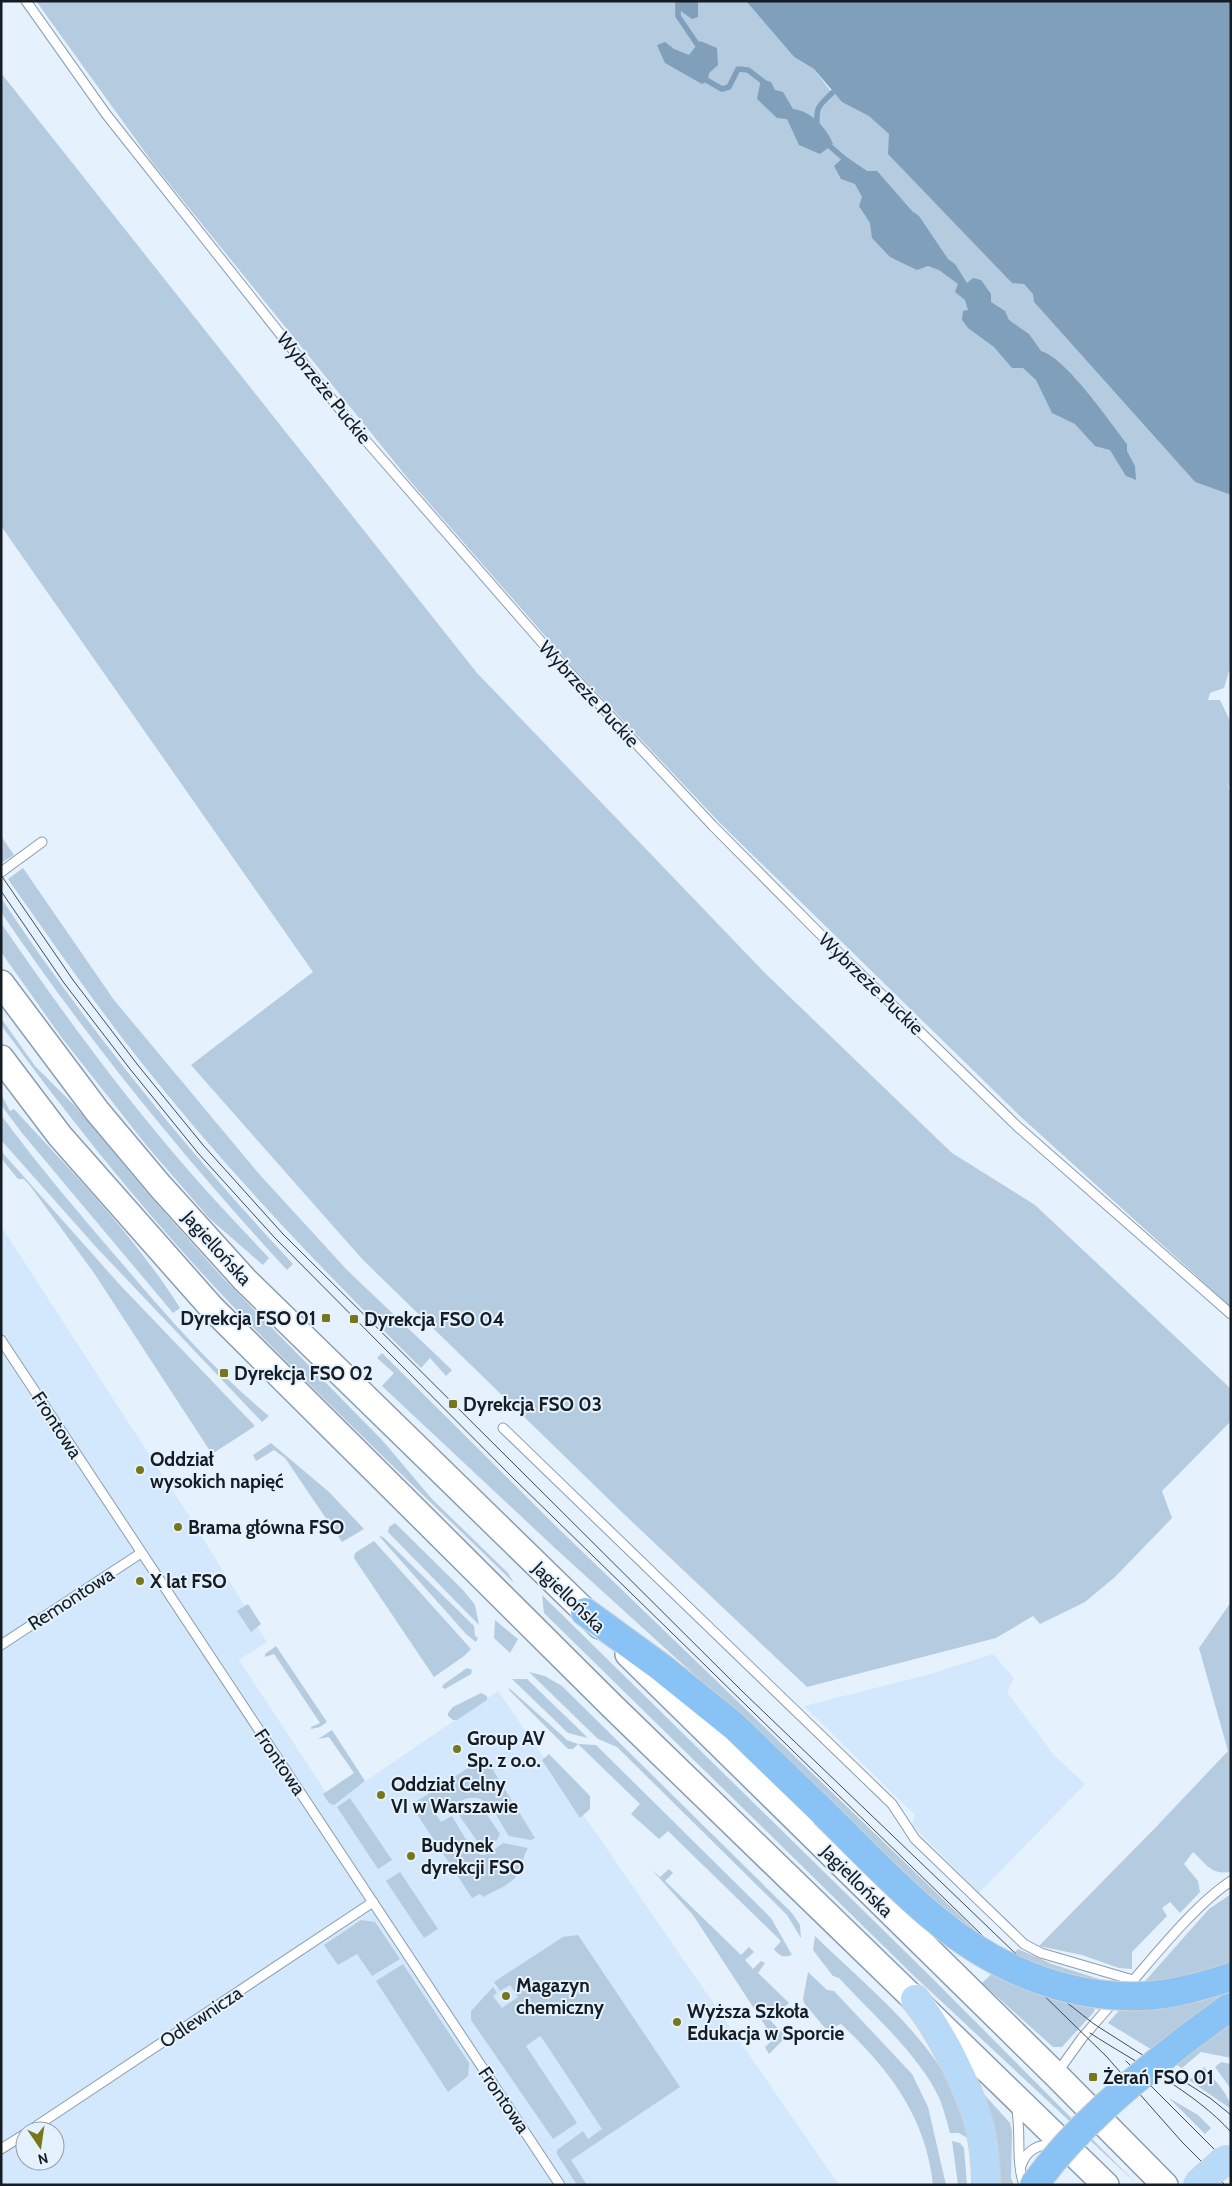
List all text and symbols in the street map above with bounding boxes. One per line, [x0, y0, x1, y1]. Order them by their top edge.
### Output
street label: Wybrzeże Puckie [272, 328, 376, 449]
street label: Wybrzeże Puckie [534, 636, 644, 752]
street label: Wybrzeże Puckie [814, 928, 928, 1040]
street label: Jagiellońska [177, 1205, 257, 1290]
place label: Dyrekcja FSO 01 [180, 1307, 316, 1330]
place label: Dyrekcja FSO 04 [364, 1308, 504, 1331]
marker: Dyrekcja FSO 01 [320, 1312, 332, 1324]
marker: Dyrekcja FSO 04 [348, 1313, 360, 1325]
place label: Dyrekcja FSO 02 [234, 1362, 373, 1385]
marker: Dyrekcja FSO 02 [218, 1367, 230, 1379]
street label: Frontowa [27, 1387, 87, 1463]
place label: Dyrekcja FSO 03 [463, 1393, 602, 1416]
marker: Dyrekcja FSO 03 [447, 1398, 459, 1410]
place label: Oddział wysokich napięć [150, 1448, 284, 1493]
marker: Oddział wysokich napięć [134, 1464, 146, 1476]
place label: Brama główna FSO [188, 1516, 344, 1539]
marker: Brama główna FSO [172, 1521, 184, 1533]
street label: Jagiellońska [527, 1556, 610, 1637]
street label: Remontowa [24, 1563, 118, 1635]
place label: X lat FSO [149, 1570, 227, 1593]
marker: X lat FSO [134, 1575, 146, 1587]
street label: Frontowa [249, 1724, 311, 1800]
place label: Group AV Sp. z o.o. [467, 1727, 545, 1772]
marker: Group AV Sp. z o.o. [451, 1743, 463, 1755]
place label: Oddział Celny VI w Warszawie [391, 1773, 518, 1818]
marker: Oddział Celny VI w Warszawie [375, 1789, 387, 1801]
place label: Budynek dyrekcji FSO [421, 1834, 524, 1879]
street label: Jagiellońska [815, 1839, 898, 1922]
marker: Budynek dyrekcji FSO [405, 1850, 417, 1862]
place label: Magazyn chemiczny [516, 1974, 605, 2019]
street label: Odlewnicza [155, 1981, 247, 2053]
marker: Magazyn chemiczny [500, 1990, 512, 2002]
place label: Wyższa Szkoła Edukacja w Sporcie [687, 2000, 844, 2045]
marker: Wyższa Szkoła Edukacja w Sporcie [671, 2016, 683, 2028]
street label: Frontowa [473, 2062, 535, 2138]
place label: Żerań FSO 01 [1103, 2066, 1214, 2089]
marker: Żerań FSO 01 [1087, 2071, 1099, 2083]
north arrow [15, 2121, 65, 2171]
text: N [36, 2149, 50, 2169]

